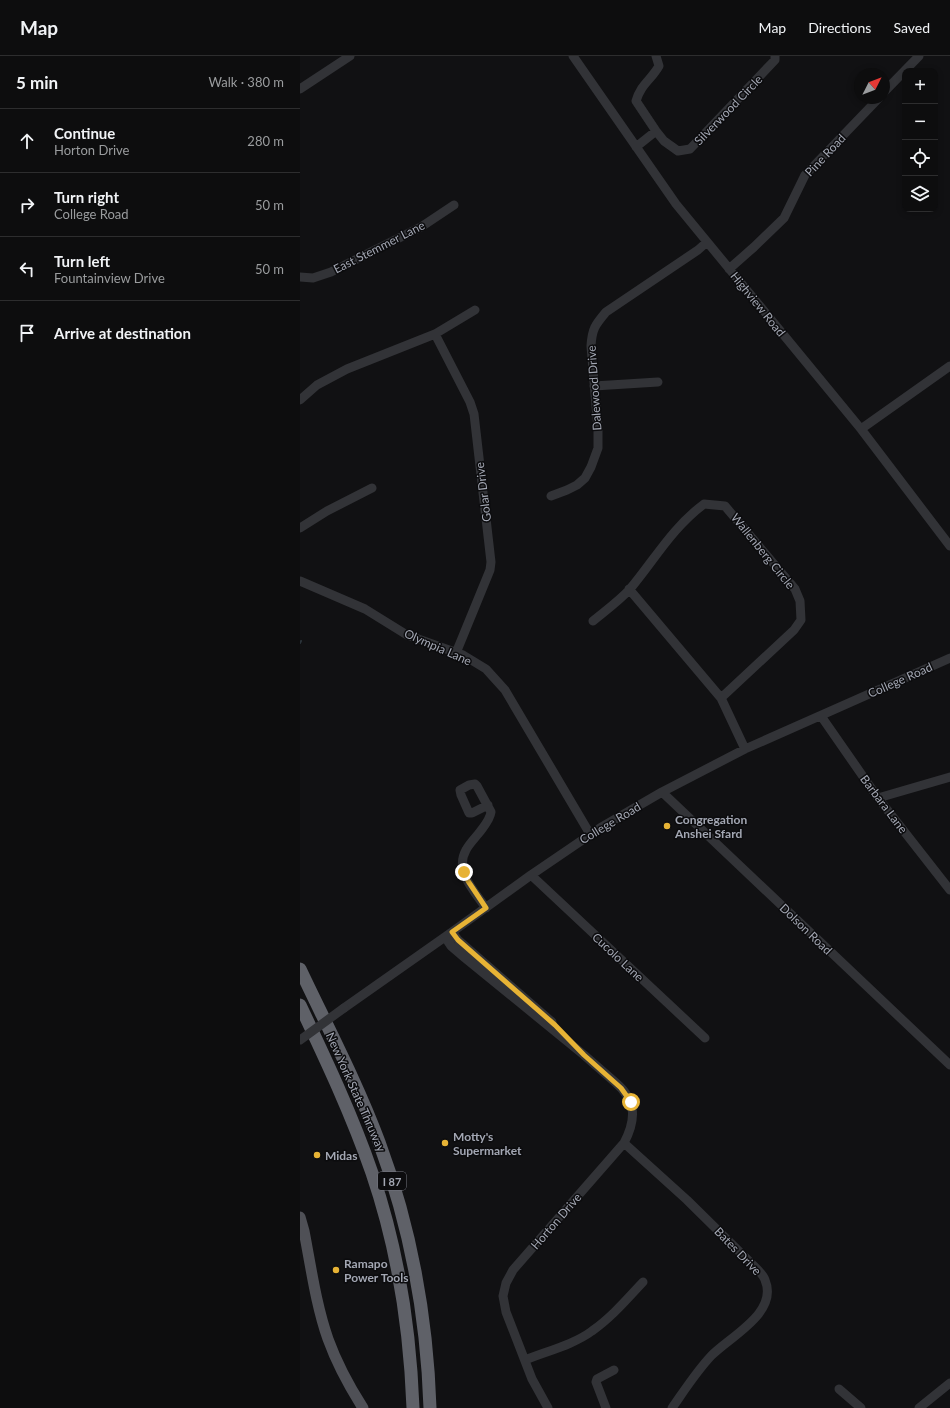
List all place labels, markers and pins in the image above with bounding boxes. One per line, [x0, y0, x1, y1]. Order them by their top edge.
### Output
place label: Congregation Anshei Sfard [674, 812, 747, 841]
marker: Congregation Anshei Sfard [662, 821, 672, 831]
place label: Motty's Supermarket [453, 1129, 522, 1158]
marker: Motty's Supermarket [440, 1138, 450, 1148]
place label: Midas [325, 1148, 357, 1163]
marker: Midas [312, 1150, 322, 1160]
place label: Ramapo Power Tools [344, 1256, 408, 1285]
marker: Ramapo Power Tools [331, 1265, 341, 1275]

